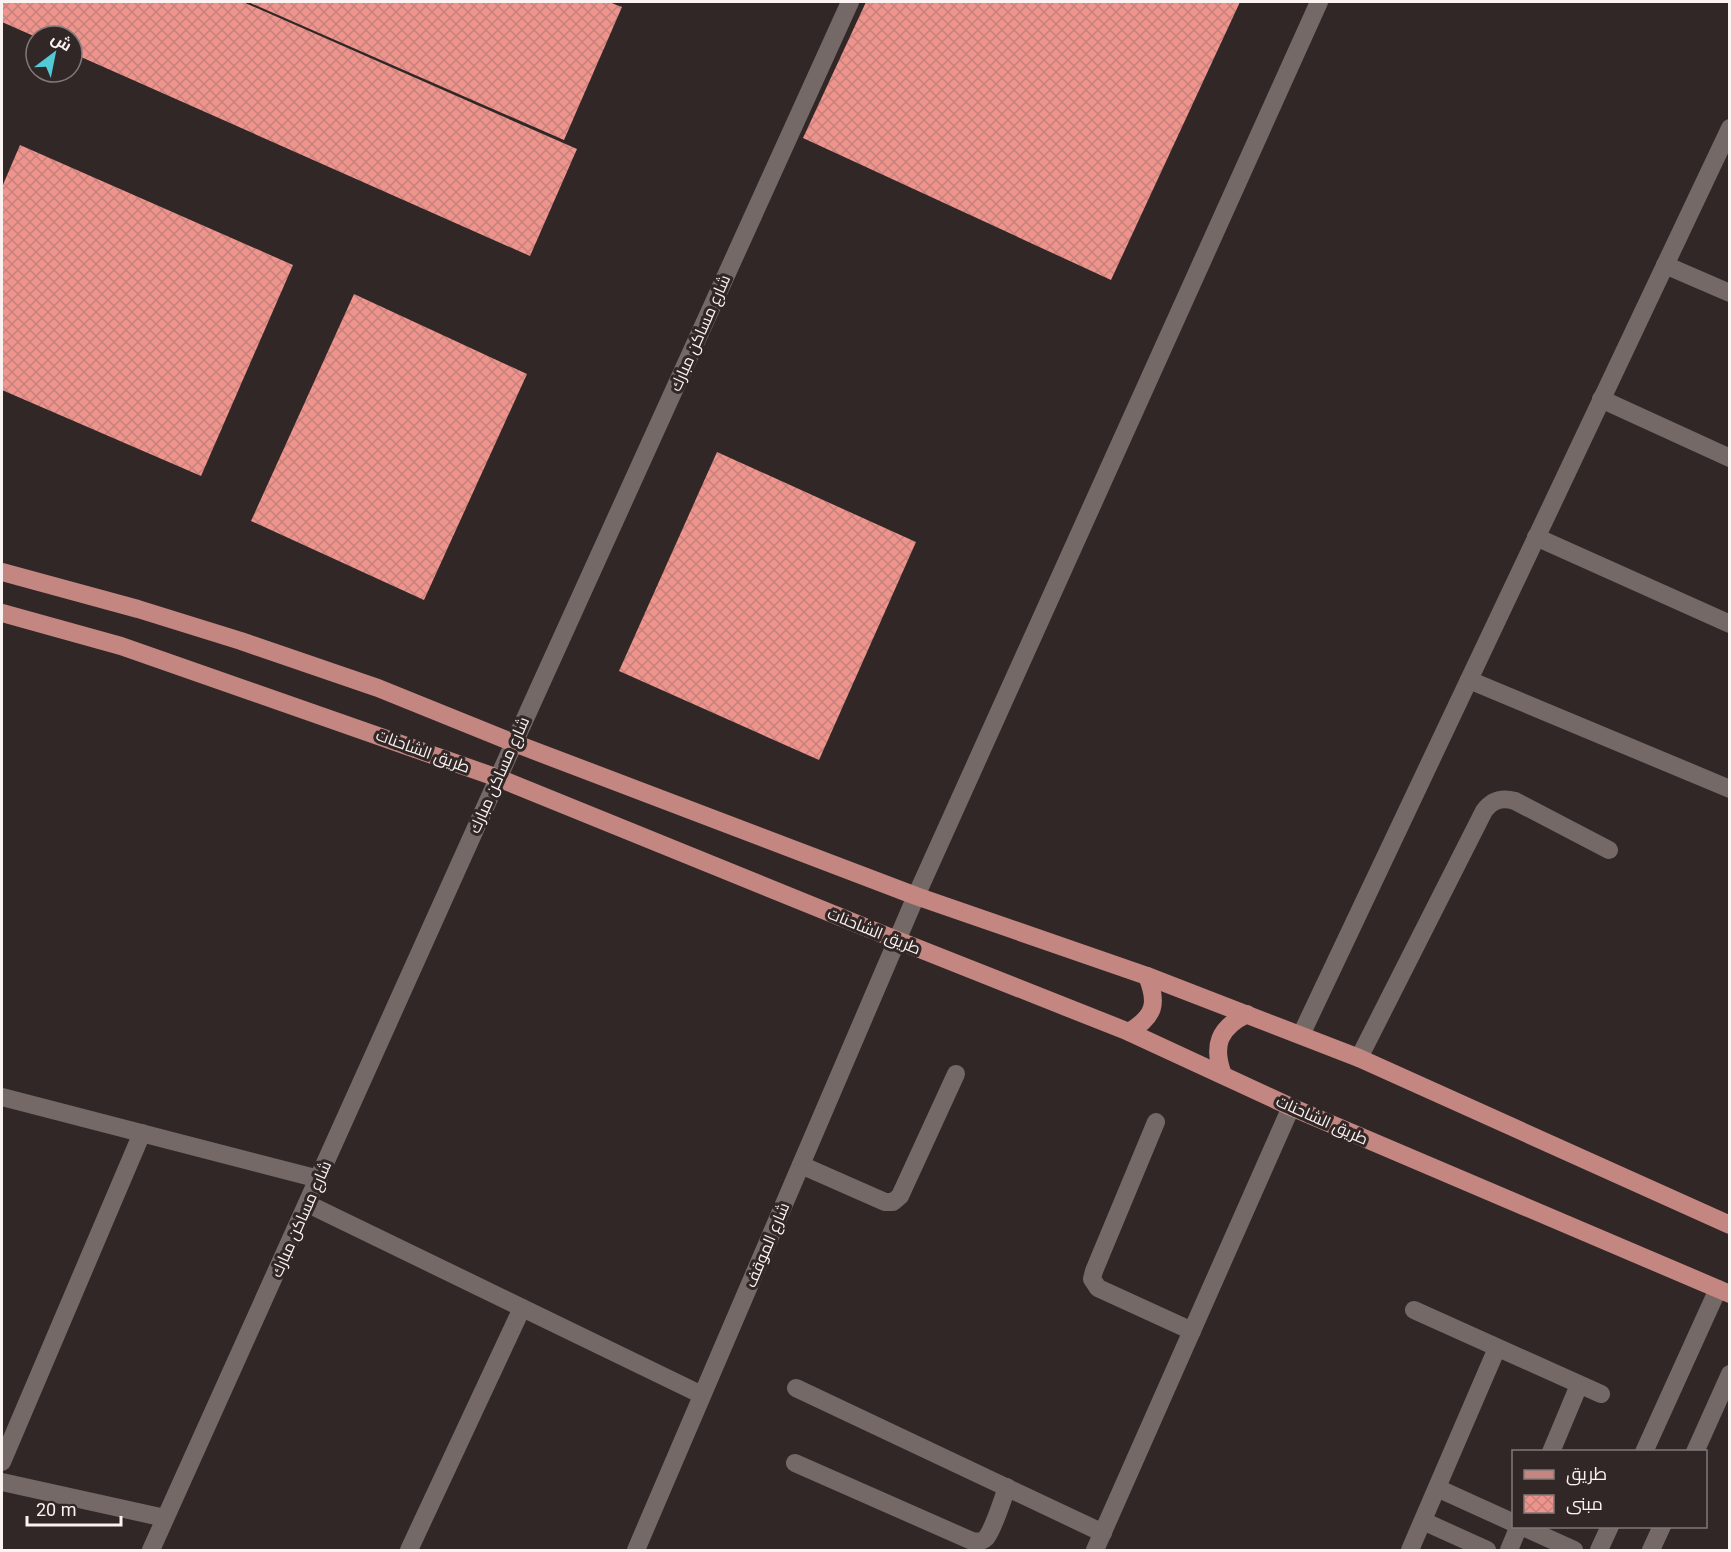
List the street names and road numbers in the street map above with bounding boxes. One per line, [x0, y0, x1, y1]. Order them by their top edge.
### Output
street label: شارع مساكن مبارك [666, 272, 736, 395]
street label: شارع مساكن مبارك [465, 714, 535, 837]
street label: طريق الشاحنات [373, 725, 473, 778]
street label: طريق الشاحنات [824, 904, 923, 959]
street label: طريق الشاحنات [1273, 1091, 1371, 1150]
street label: شارع مساكن مبارك [267, 1158, 337, 1281]
street label: شارع الموقف [741, 1200, 795, 1291]

